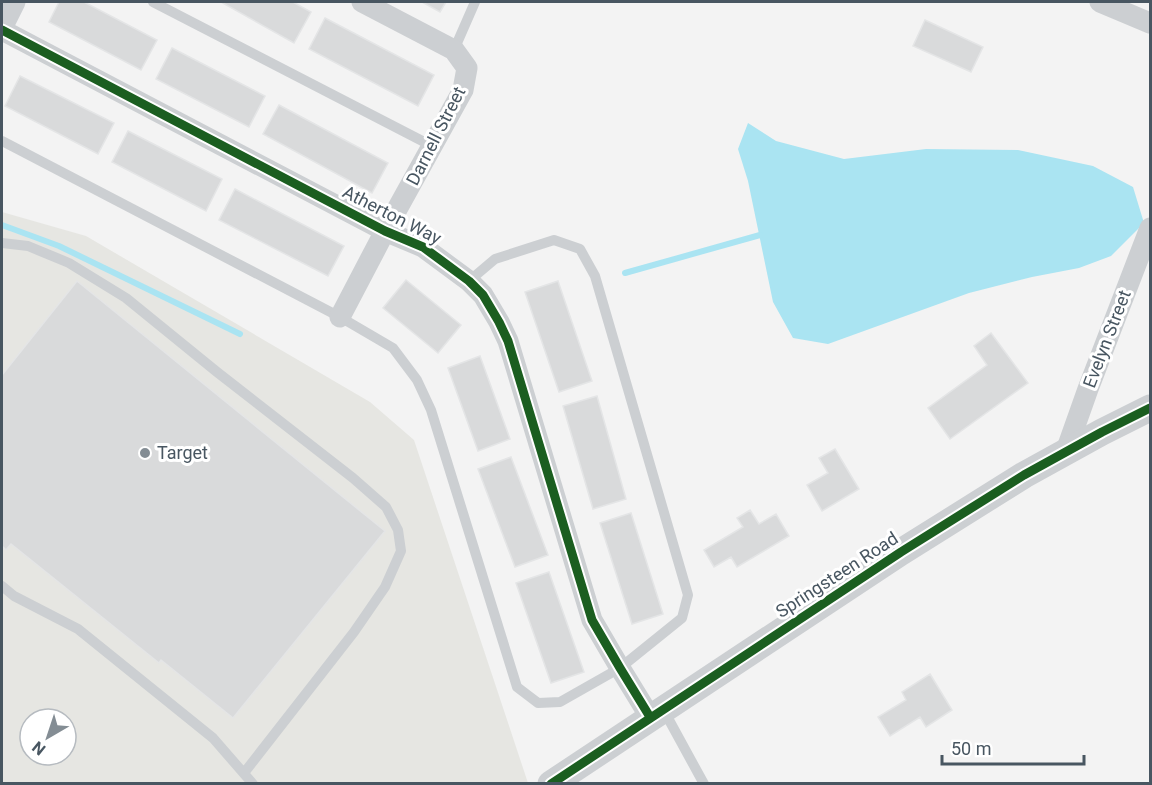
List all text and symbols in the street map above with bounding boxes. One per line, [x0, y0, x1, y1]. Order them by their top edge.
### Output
street label: Darnell Street [402, 83, 469, 189]
street label: Atherton Way [339, 181, 445, 249]
street label: Evelyn Street [1078, 287, 1135, 391]
place label: Target [157, 442, 208, 463]
marker: Target [138, 446, 152, 460]
street label: Springsteen Road [772, 527, 902, 622]
north arrow [18, 707, 78, 767]
scale bar [942, 728, 1084, 766]
text: N [29, 737, 49, 759]
text: 50 m [951, 738, 991, 759]

